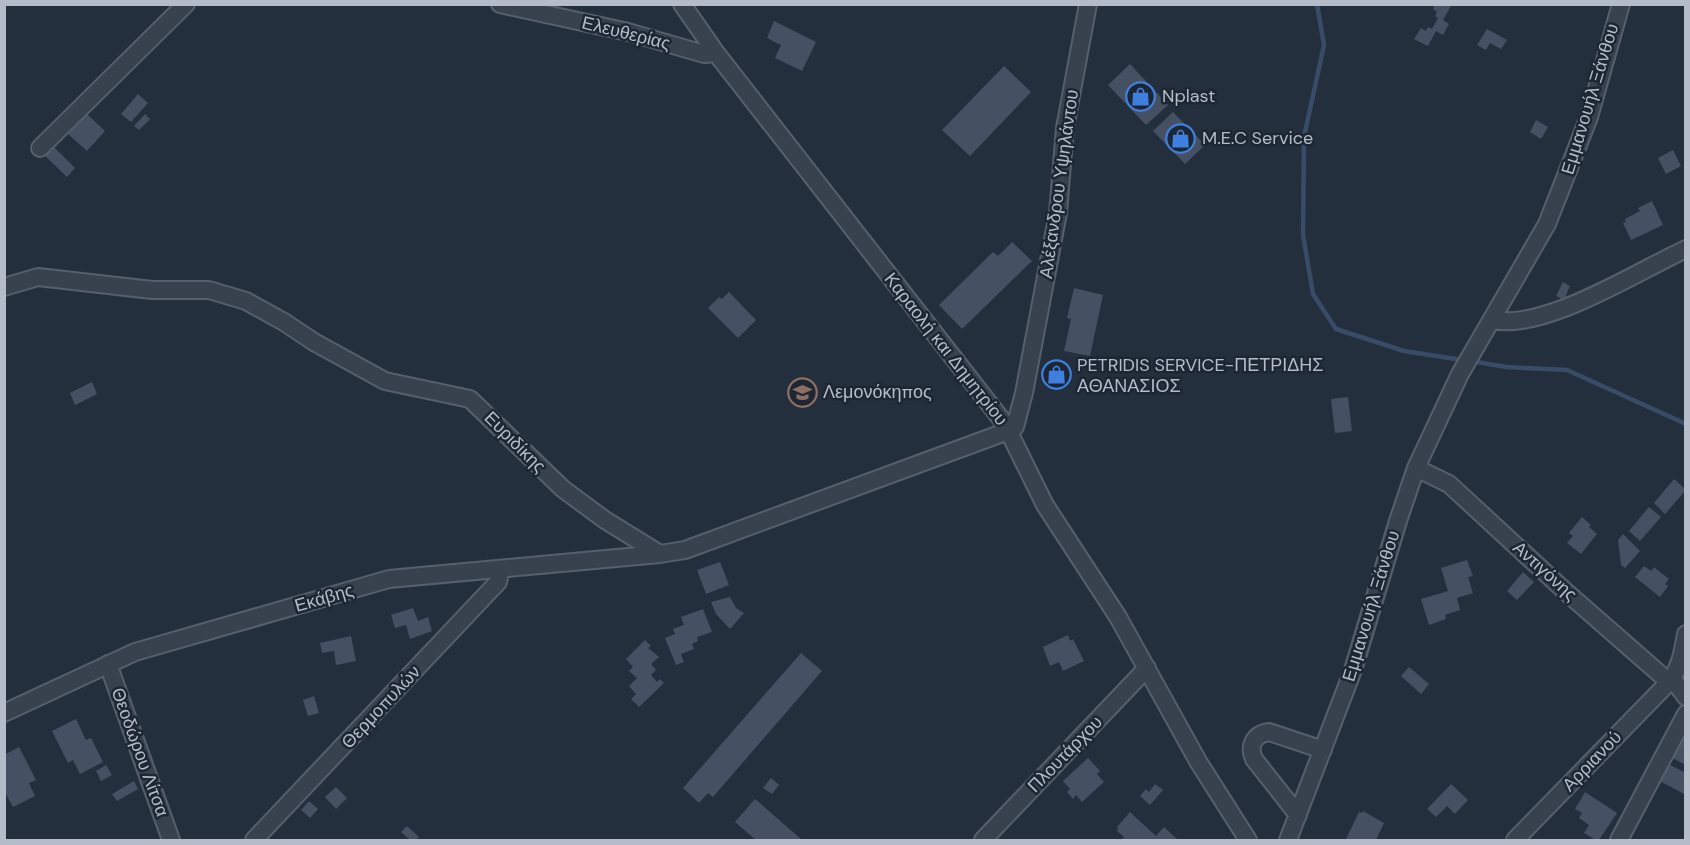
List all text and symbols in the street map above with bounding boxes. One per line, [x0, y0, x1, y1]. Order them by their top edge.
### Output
street label: Ελευθερίας [579, 10, 673, 56]
street label: Εμμανουήλ Ξάνθου [1556, 21, 1624, 177]
shop icon: Nplast [1125, 80, 1157, 112]
place label: Nplast [1162, 84, 1215, 108]
street label: Αλέξανδρου Υψηλάντου [1034, 88, 1084, 280]
shop icon: M.E.C Service [1165, 122, 1197, 154]
place label: M.E.C Service [1202, 126, 1313, 150]
street label: Καραολή και Δημητρίου [879, 268, 1013, 430]
place label: PETRIDIS SERVICE-ΠΕΤΡΙΔΗΣ ΑΘΑΝΑΣΙΟΣ [1077, 353, 1323, 398]
shop icon: PETRIDIS SERVICE-ΠΕΤΡΙΔΗΣ ΑΘΑΝΑΣΙΟΣ [1040, 359, 1072, 391]
school or university icon: Λεμονόκηπος [786, 376, 818, 408]
place label: Λεμονόκηπος [823, 380, 932, 404]
street label: Ευριδίκης [479, 406, 551, 478]
street label: Εμμανουήλ Ξάνθου [1337, 528, 1405, 684]
street label: Αντιγόνης [1508, 536, 1582, 606]
street label: Εκάβης [292, 578, 357, 618]
street label: Θερμοπυλών [336, 660, 426, 754]
street label: Θεοδώρου Λίτσα [106, 684, 174, 820]
street label: Πλουτάρχου [1022, 710, 1108, 798]
street label: Αρριανού [1557, 725, 1627, 797]

